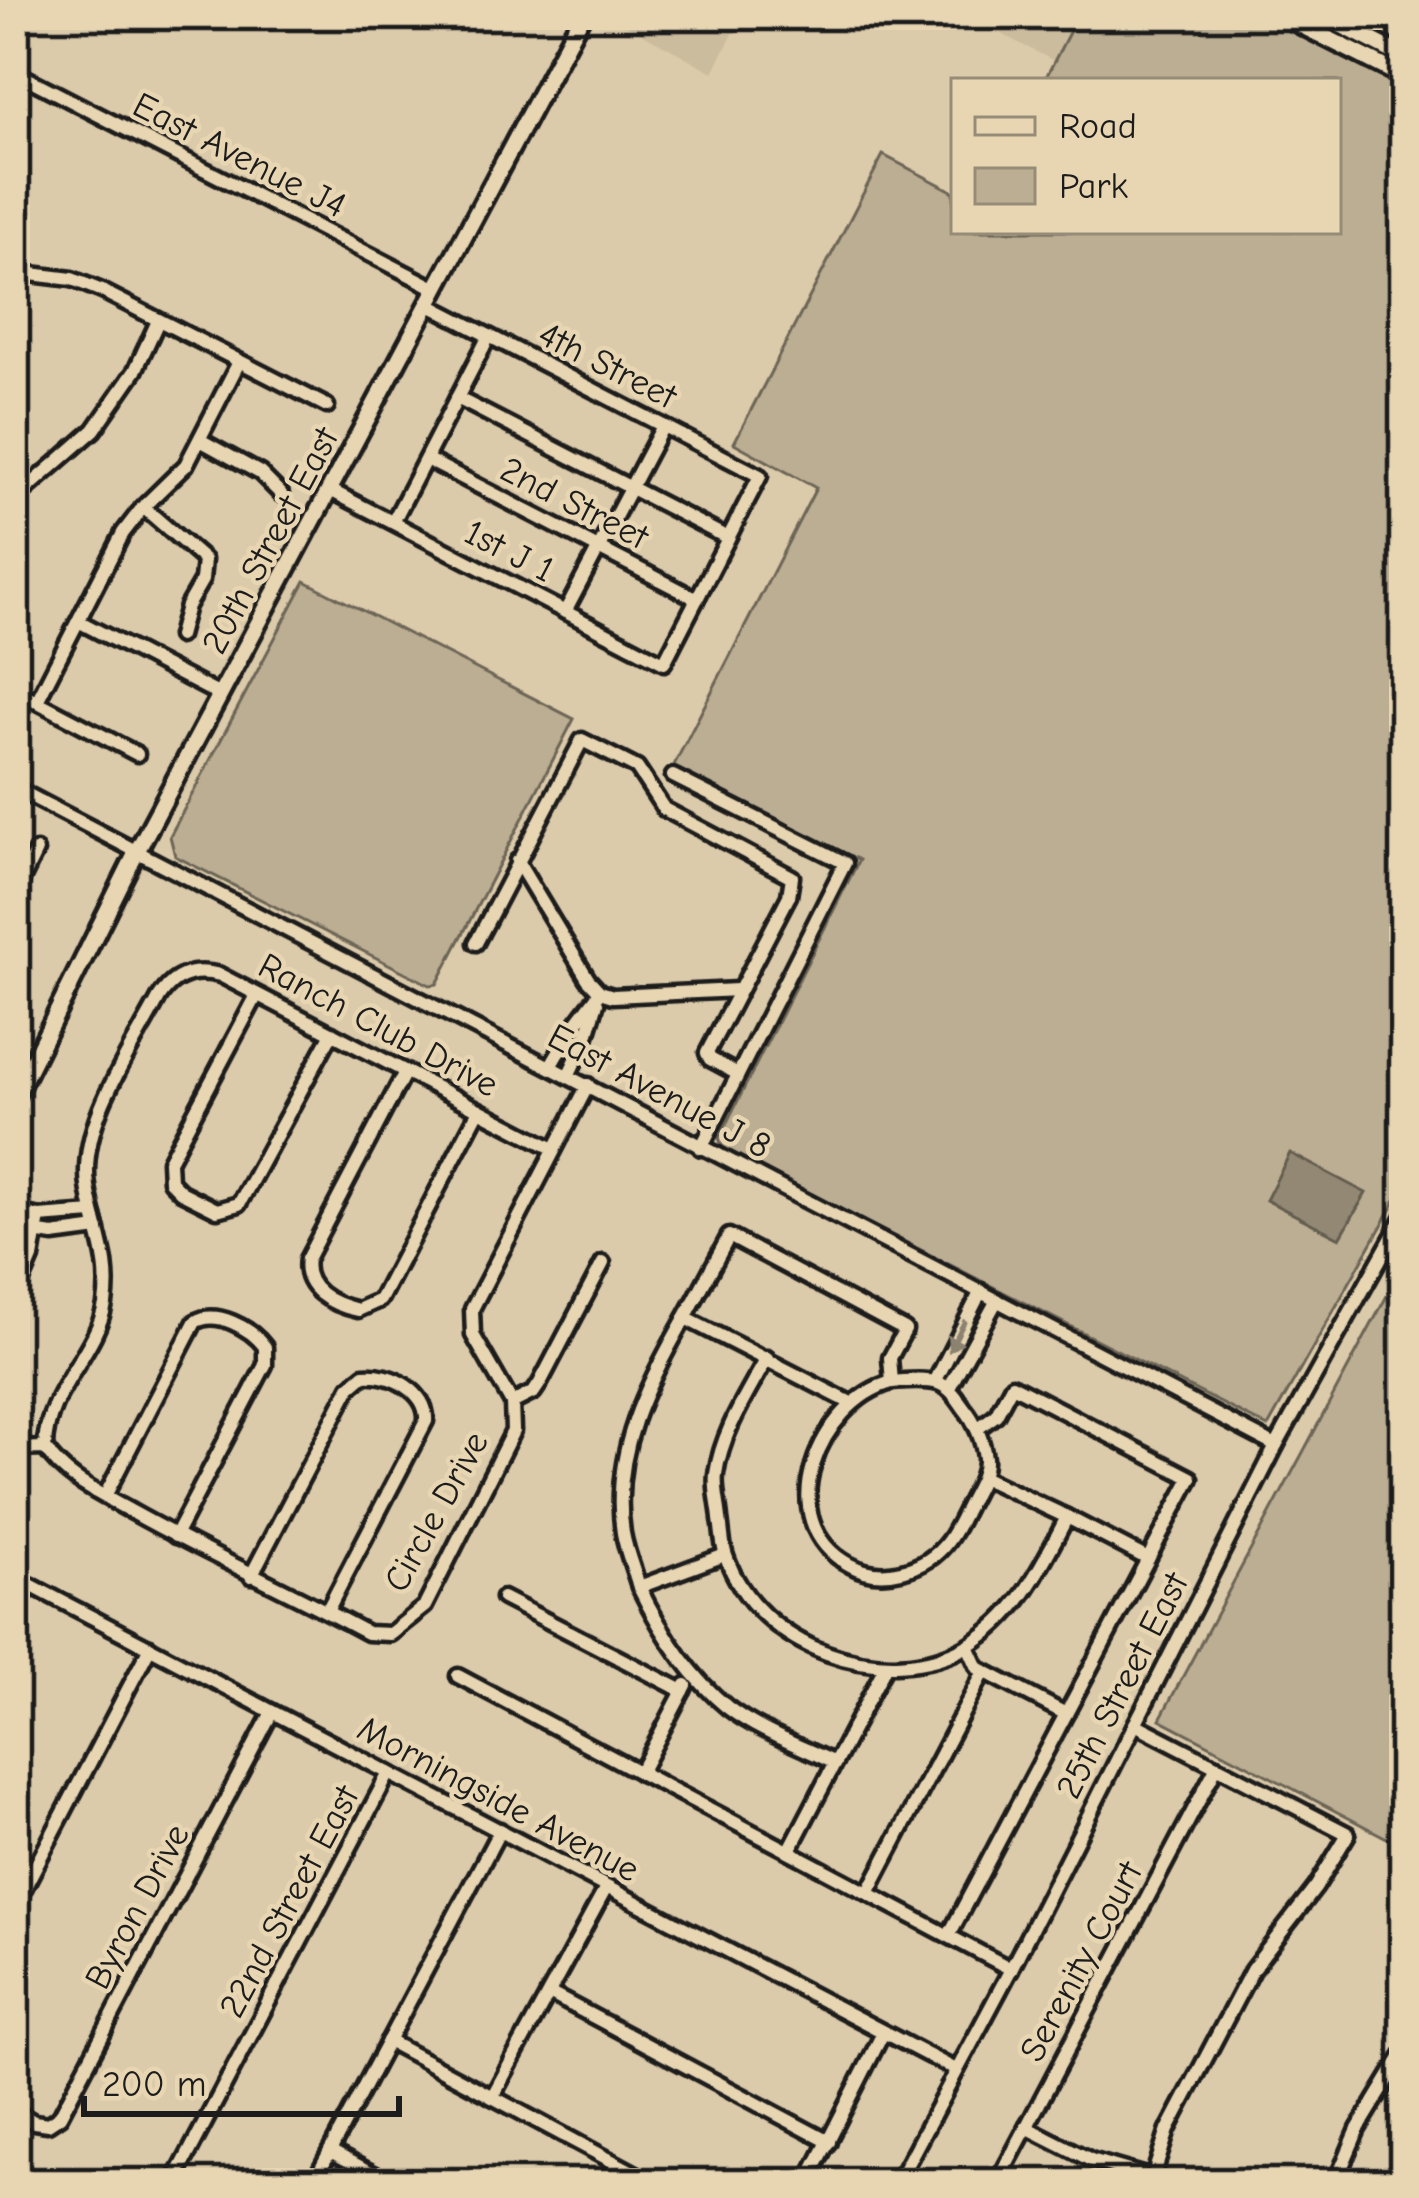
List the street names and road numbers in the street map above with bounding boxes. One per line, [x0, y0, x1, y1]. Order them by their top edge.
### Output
street label: East Avenue J4 [126, 84, 352, 227]
street label: 4th Street [532, 313, 685, 418]
street label: 20th Street East [194, 419, 348, 661]
street label: 2nd Street [494, 449, 656, 559]
street label: 1st J 1 [458, 512, 561, 591]
street label: Ranch Club Drive [252, 945, 505, 1106]
street label: East Avenue J 8 [541, 1015, 778, 1167]
street label: Circle Drive [376, 1425, 497, 1599]
street label: 25th Street East [1048, 1565, 1198, 1805]
street label: Morningside Avenue [351, 1708, 646, 1891]
street label: 22nd Street East [211, 1777, 368, 2025]
street label: Byron Drive [77, 1817, 198, 1996]
street label: Serenity Court [1012, 1853, 1152, 2069]

